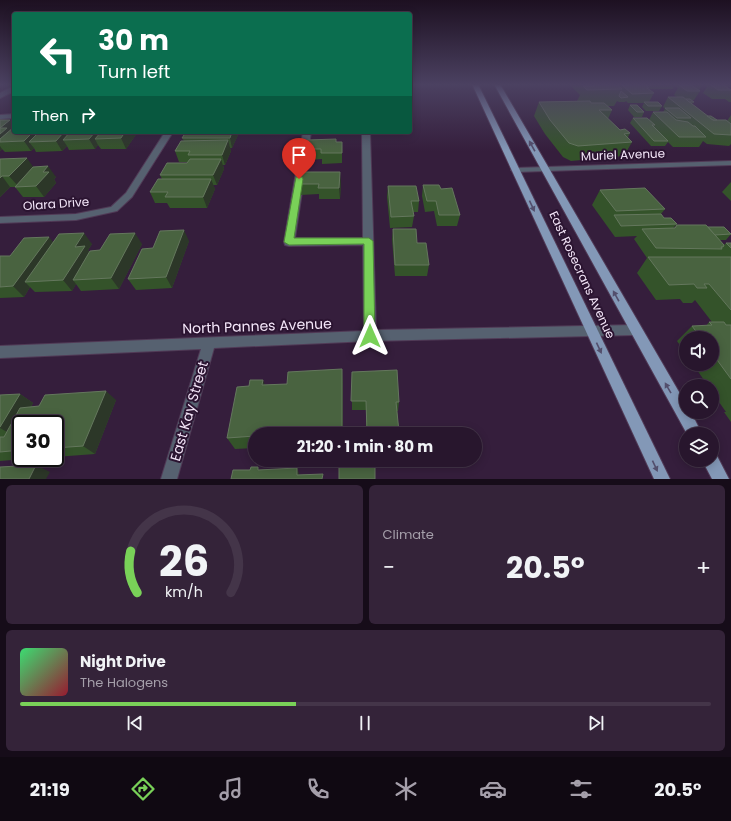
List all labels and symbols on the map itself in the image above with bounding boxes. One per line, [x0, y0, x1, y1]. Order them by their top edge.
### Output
pin [282, 138, 316, 179]
one-way arrow [528, 140, 535, 152]
street label: Muriel Avenue [581, 145, 665, 164]
street label: Olara Drive [22, 193, 90, 214]
one-way arrow [529, 200, 535, 211]
street label: East Rosecrans Avenue [545, 208, 620, 341]
one-way arrow [613, 290, 620, 302]
street label: North Pannes Avenue [182, 313, 332, 339]
position arrow [349, 315, 391, 357]
one-way arrow [596, 343, 602, 354]
street label: East Kay Street [165, 359, 213, 463]
one-way arrow [665, 382, 672, 394]
speed limit sign: 30 [12, 415, 64, 467]
one-way arrow [652, 460, 658, 471]

